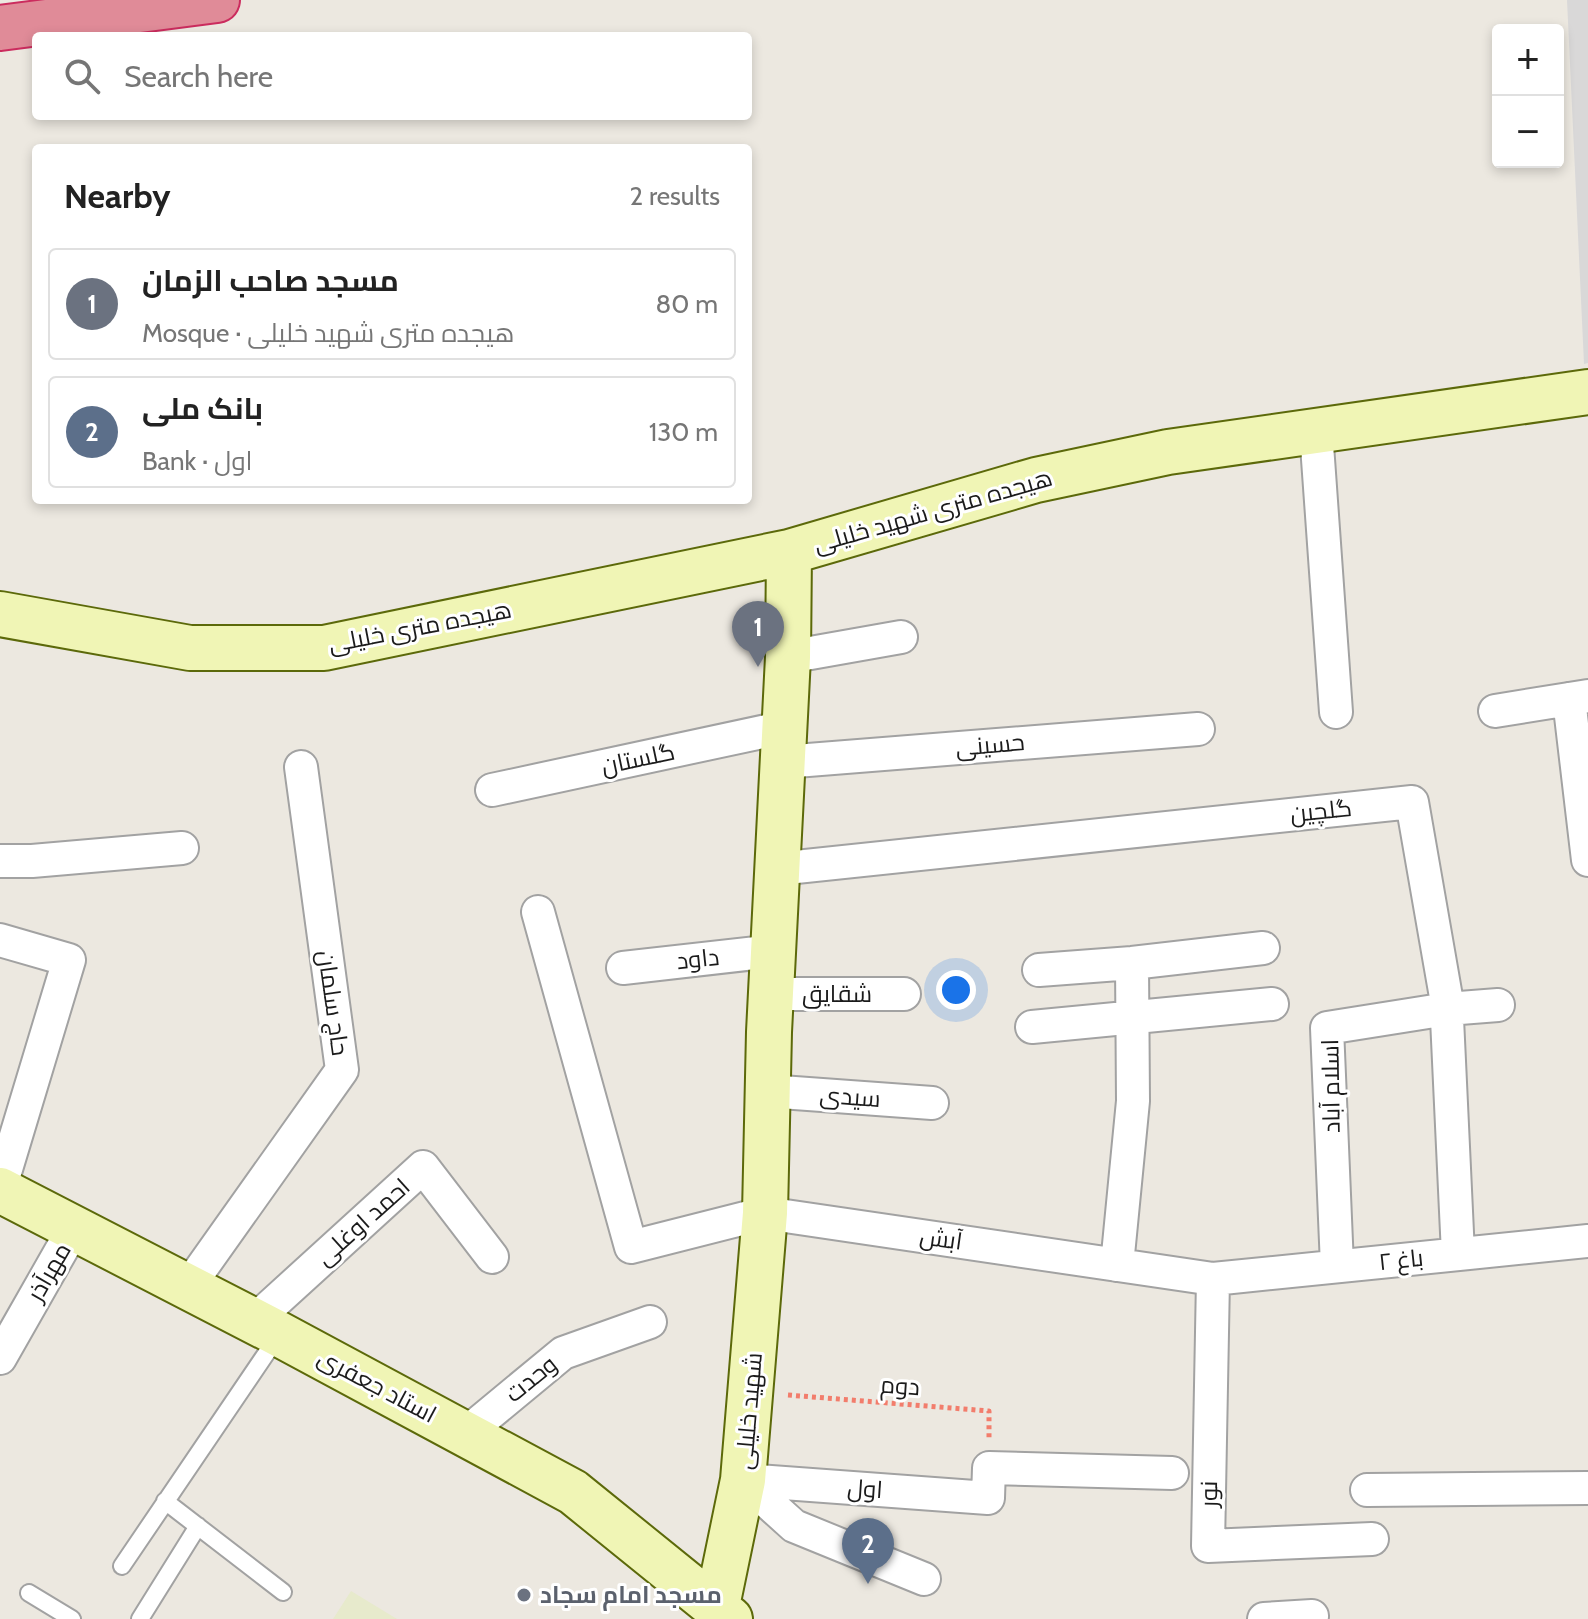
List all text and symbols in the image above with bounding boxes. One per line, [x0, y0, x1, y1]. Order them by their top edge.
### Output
map controls [1492, 24, 1564, 168]
button: + [1492, 24, 1564, 96]
search box [32, 32, 752, 120]
icon: search [60, 54, 104, 98]
text: Search here [124, 58, 273, 95]
button: − [1492, 96, 1564, 168]
text: Nearby [64, 175, 171, 217]
text: 2 results [629, 180, 720, 212]
text: مسجد صاحب الزمان [142, 262, 399, 299]
text: 1 [87, 288, 97, 320]
text: 80 m [655, 288, 718, 320]
text: Mosque · هیجده متری شهید خلیلی [142, 317, 515, 349]
text: بانک ملی [142, 390, 263, 427]
text: 2 [85, 416, 99, 448]
text: 130 m [649, 416, 718, 448]
text: Bank · اول [142, 445, 253, 477]
street label: هیجده متری شهید خلیلی [810, 463, 1055, 558]
street label: هیجده متری خلیلی [326, 595, 514, 658]
pin: 1 [732, 601, 784, 667]
street label: حسینی [954, 727, 1026, 762]
street label: گلستان [599, 737, 677, 780]
street label: گلچین [1289, 793, 1353, 830]
street label: داود [675, 942, 721, 975]
street label: حاج سلمان [310, 948, 355, 1058]
your location [936, 970, 976, 1010]
street label: شقایق [802, 979, 872, 1009]
street label: اسلام آباد [1315, 1039, 1348, 1133]
street label: سیدی [818, 1080, 882, 1113]
street label: احمد اوغلی [310, 1172, 416, 1271]
street label: آبش [918, 1221, 965, 1256]
street label: مهرآذر [19, 1237, 77, 1308]
street label: باغ ۲ [1377, 1243, 1425, 1278]
street label: استاد جعفری [313, 1342, 441, 1429]
street label: وحدت [499, 1349, 562, 1408]
street label: شهید خلیلی [729, 1351, 768, 1471]
street label: دوم [879, 1370, 921, 1403]
street label: اول [846, 1473, 884, 1504]
street label: نور [1194, 1480, 1223, 1510]
pin: 2 [842, 1518, 894, 1584]
place label: مسجد امام سجاد [540, 1580, 722, 1611]
marker: مسجد امام سجاد [515, 1586, 533, 1604]

